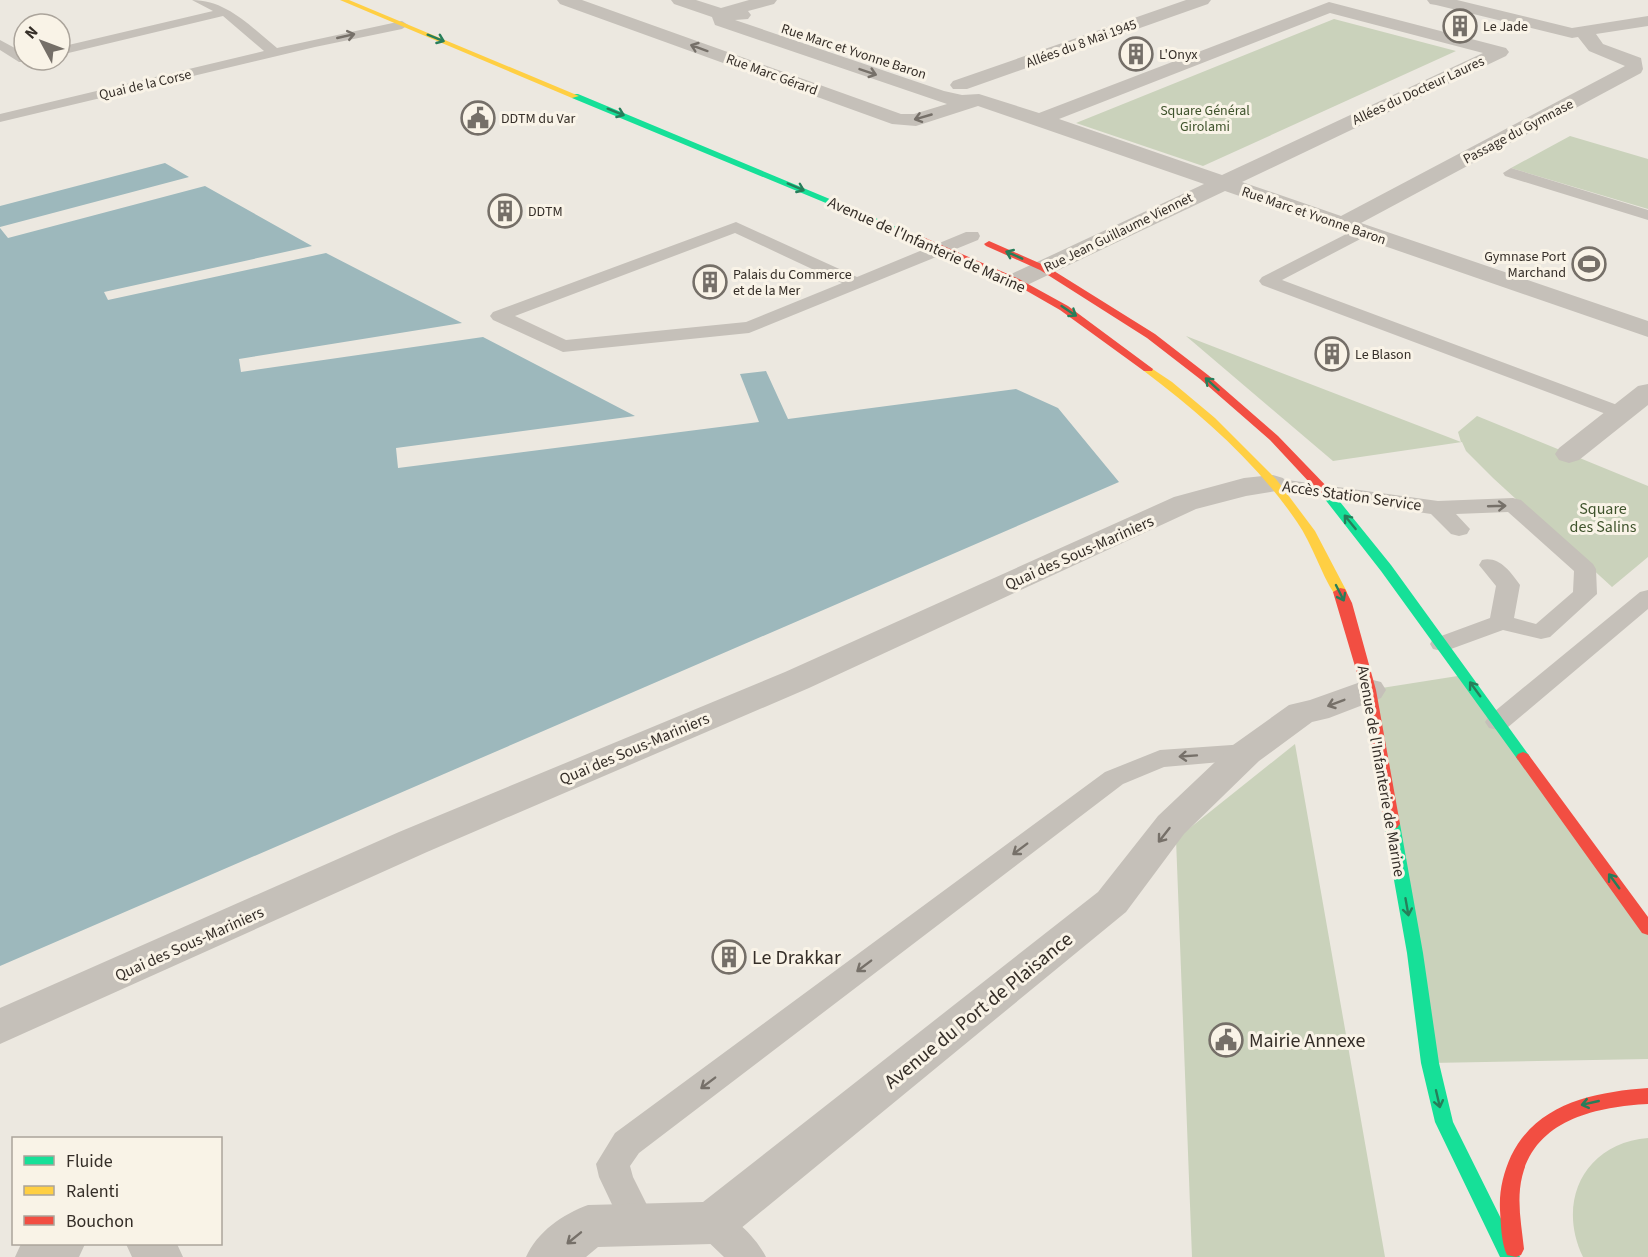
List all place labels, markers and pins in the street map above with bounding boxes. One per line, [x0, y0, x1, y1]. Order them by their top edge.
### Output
building icon: Le Jade [1442, 8, 1478, 44]
place label: Le Jade [1483, 17, 1528, 37]
building icon: L'Onyx [1118, 36, 1154, 72]
place label: L'Onyx [1159, 45, 1198, 65]
public building icon: DDTM du Var [460, 100, 496, 136]
place label: DDTM du Var [501, 109, 576, 129]
building icon: DDTM [487, 193, 523, 229]
place label: DDTM [528, 202, 563, 222]
sports icon: Gymnase Port Marchand [1571, 246, 1607, 282]
place label: Gymnase Port Marchand [1484, 247, 1566, 283]
building icon: Palais du Commerce et de la Mer [692, 264, 728, 300]
place label: Palais du Commerce et de la Mer [733, 265, 852, 301]
building icon: Le Blason [1314, 336, 1350, 372]
place label: Le Blason [1355, 345, 1411, 365]
building icon: Le Drakkar [711, 939, 747, 975]
place label: Le Drakkar [752, 944, 841, 972]
public building icon: Mairie Annexe [1208, 1022, 1244, 1058]
place label: Mairie Annexe [1249, 1027, 1365, 1055]

